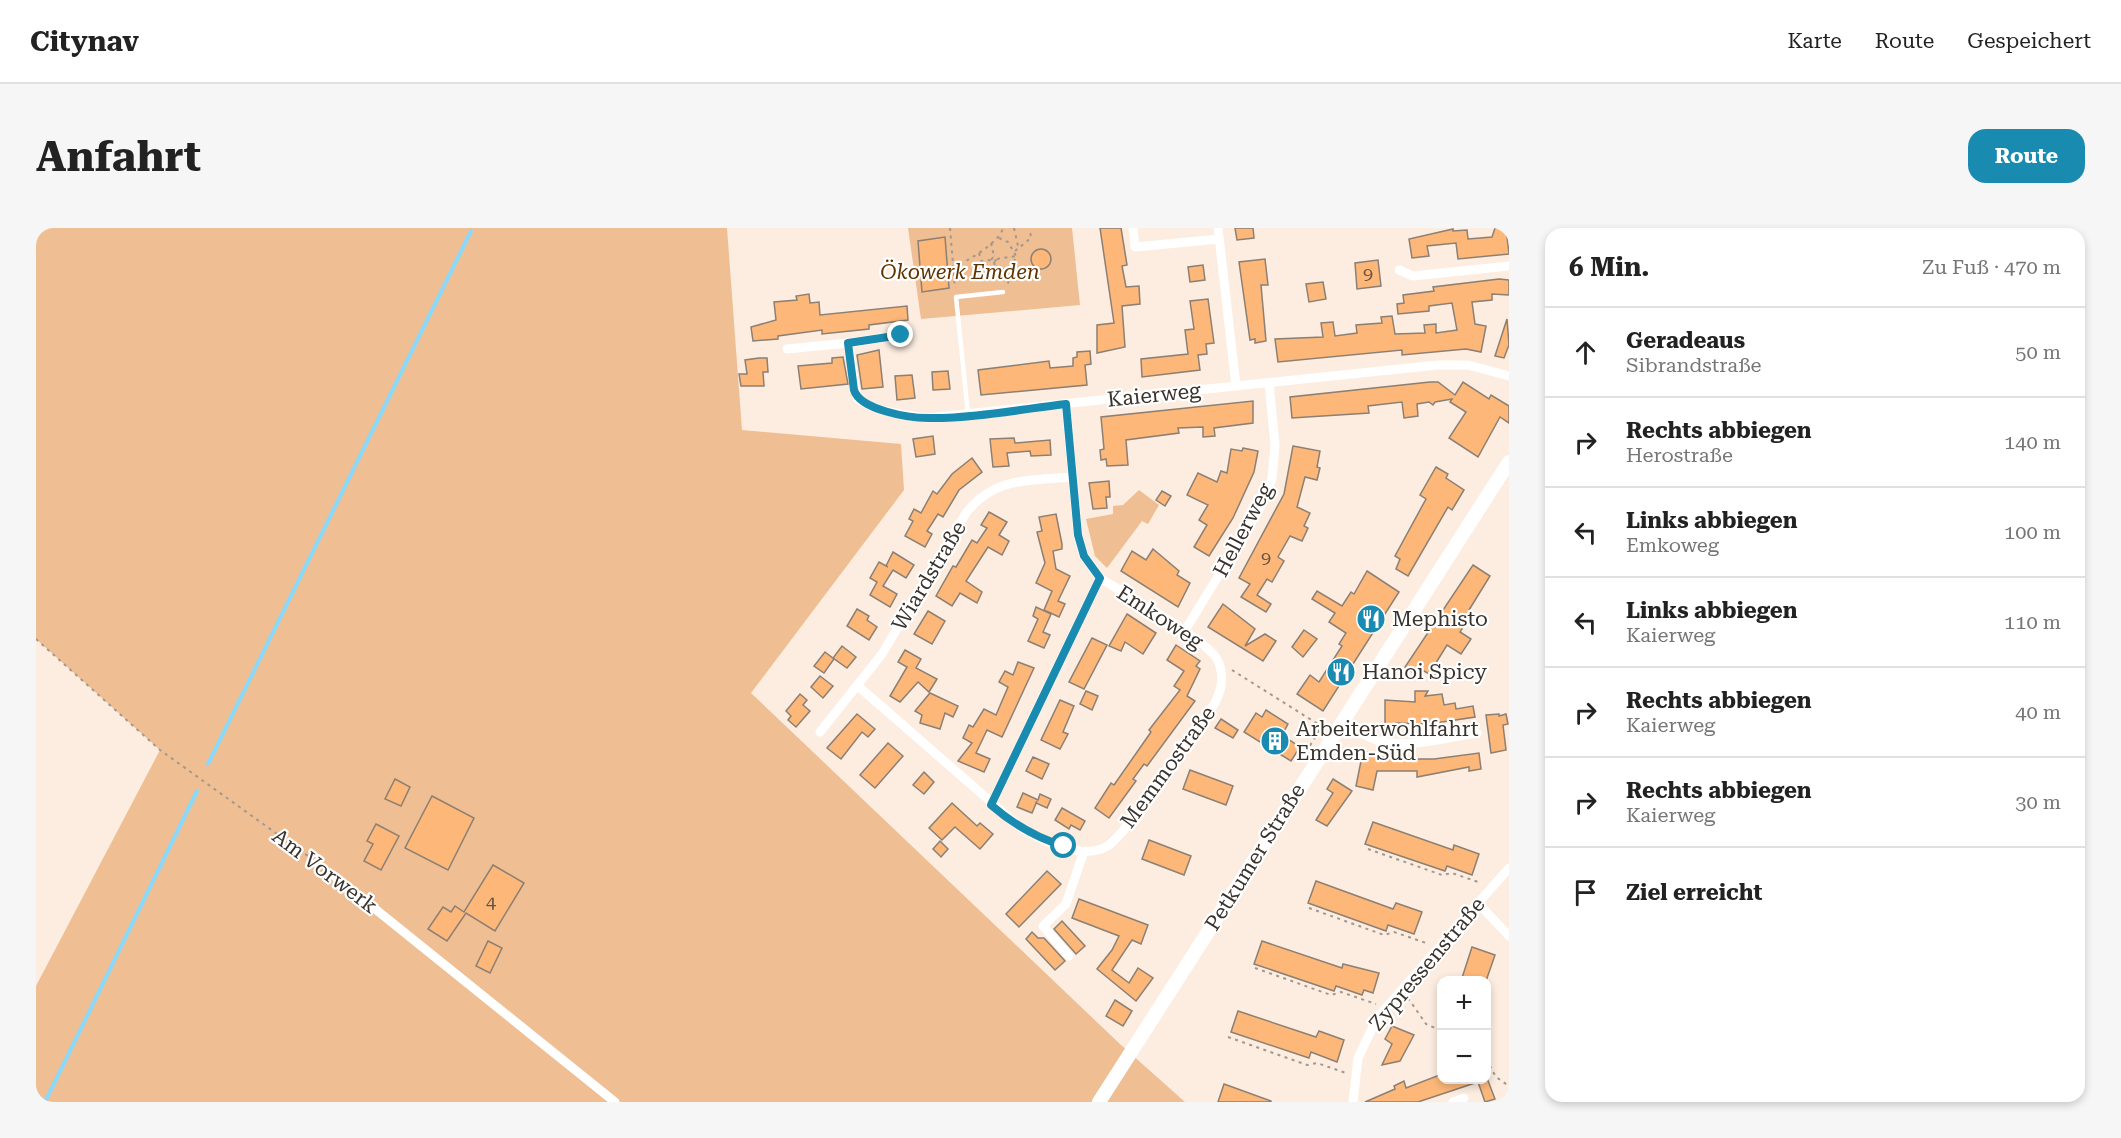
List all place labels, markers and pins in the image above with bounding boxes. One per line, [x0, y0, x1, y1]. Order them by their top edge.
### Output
restaurant icon: Mephisto [1355, 603, 1387, 635]
place label: Mephisto [1392, 607, 1488, 631]
restaurant icon: Hanoi Spicy [1325, 656, 1357, 688]
place label: Hanoi Spicy [1362, 660, 1487, 684]
place label: Arbeiterwohlfahrt Emden-Süd [1296, 717, 1479, 765]
building icon: Arbeiterwohlfahrt Emden-Süd [1259, 725, 1291, 757]

